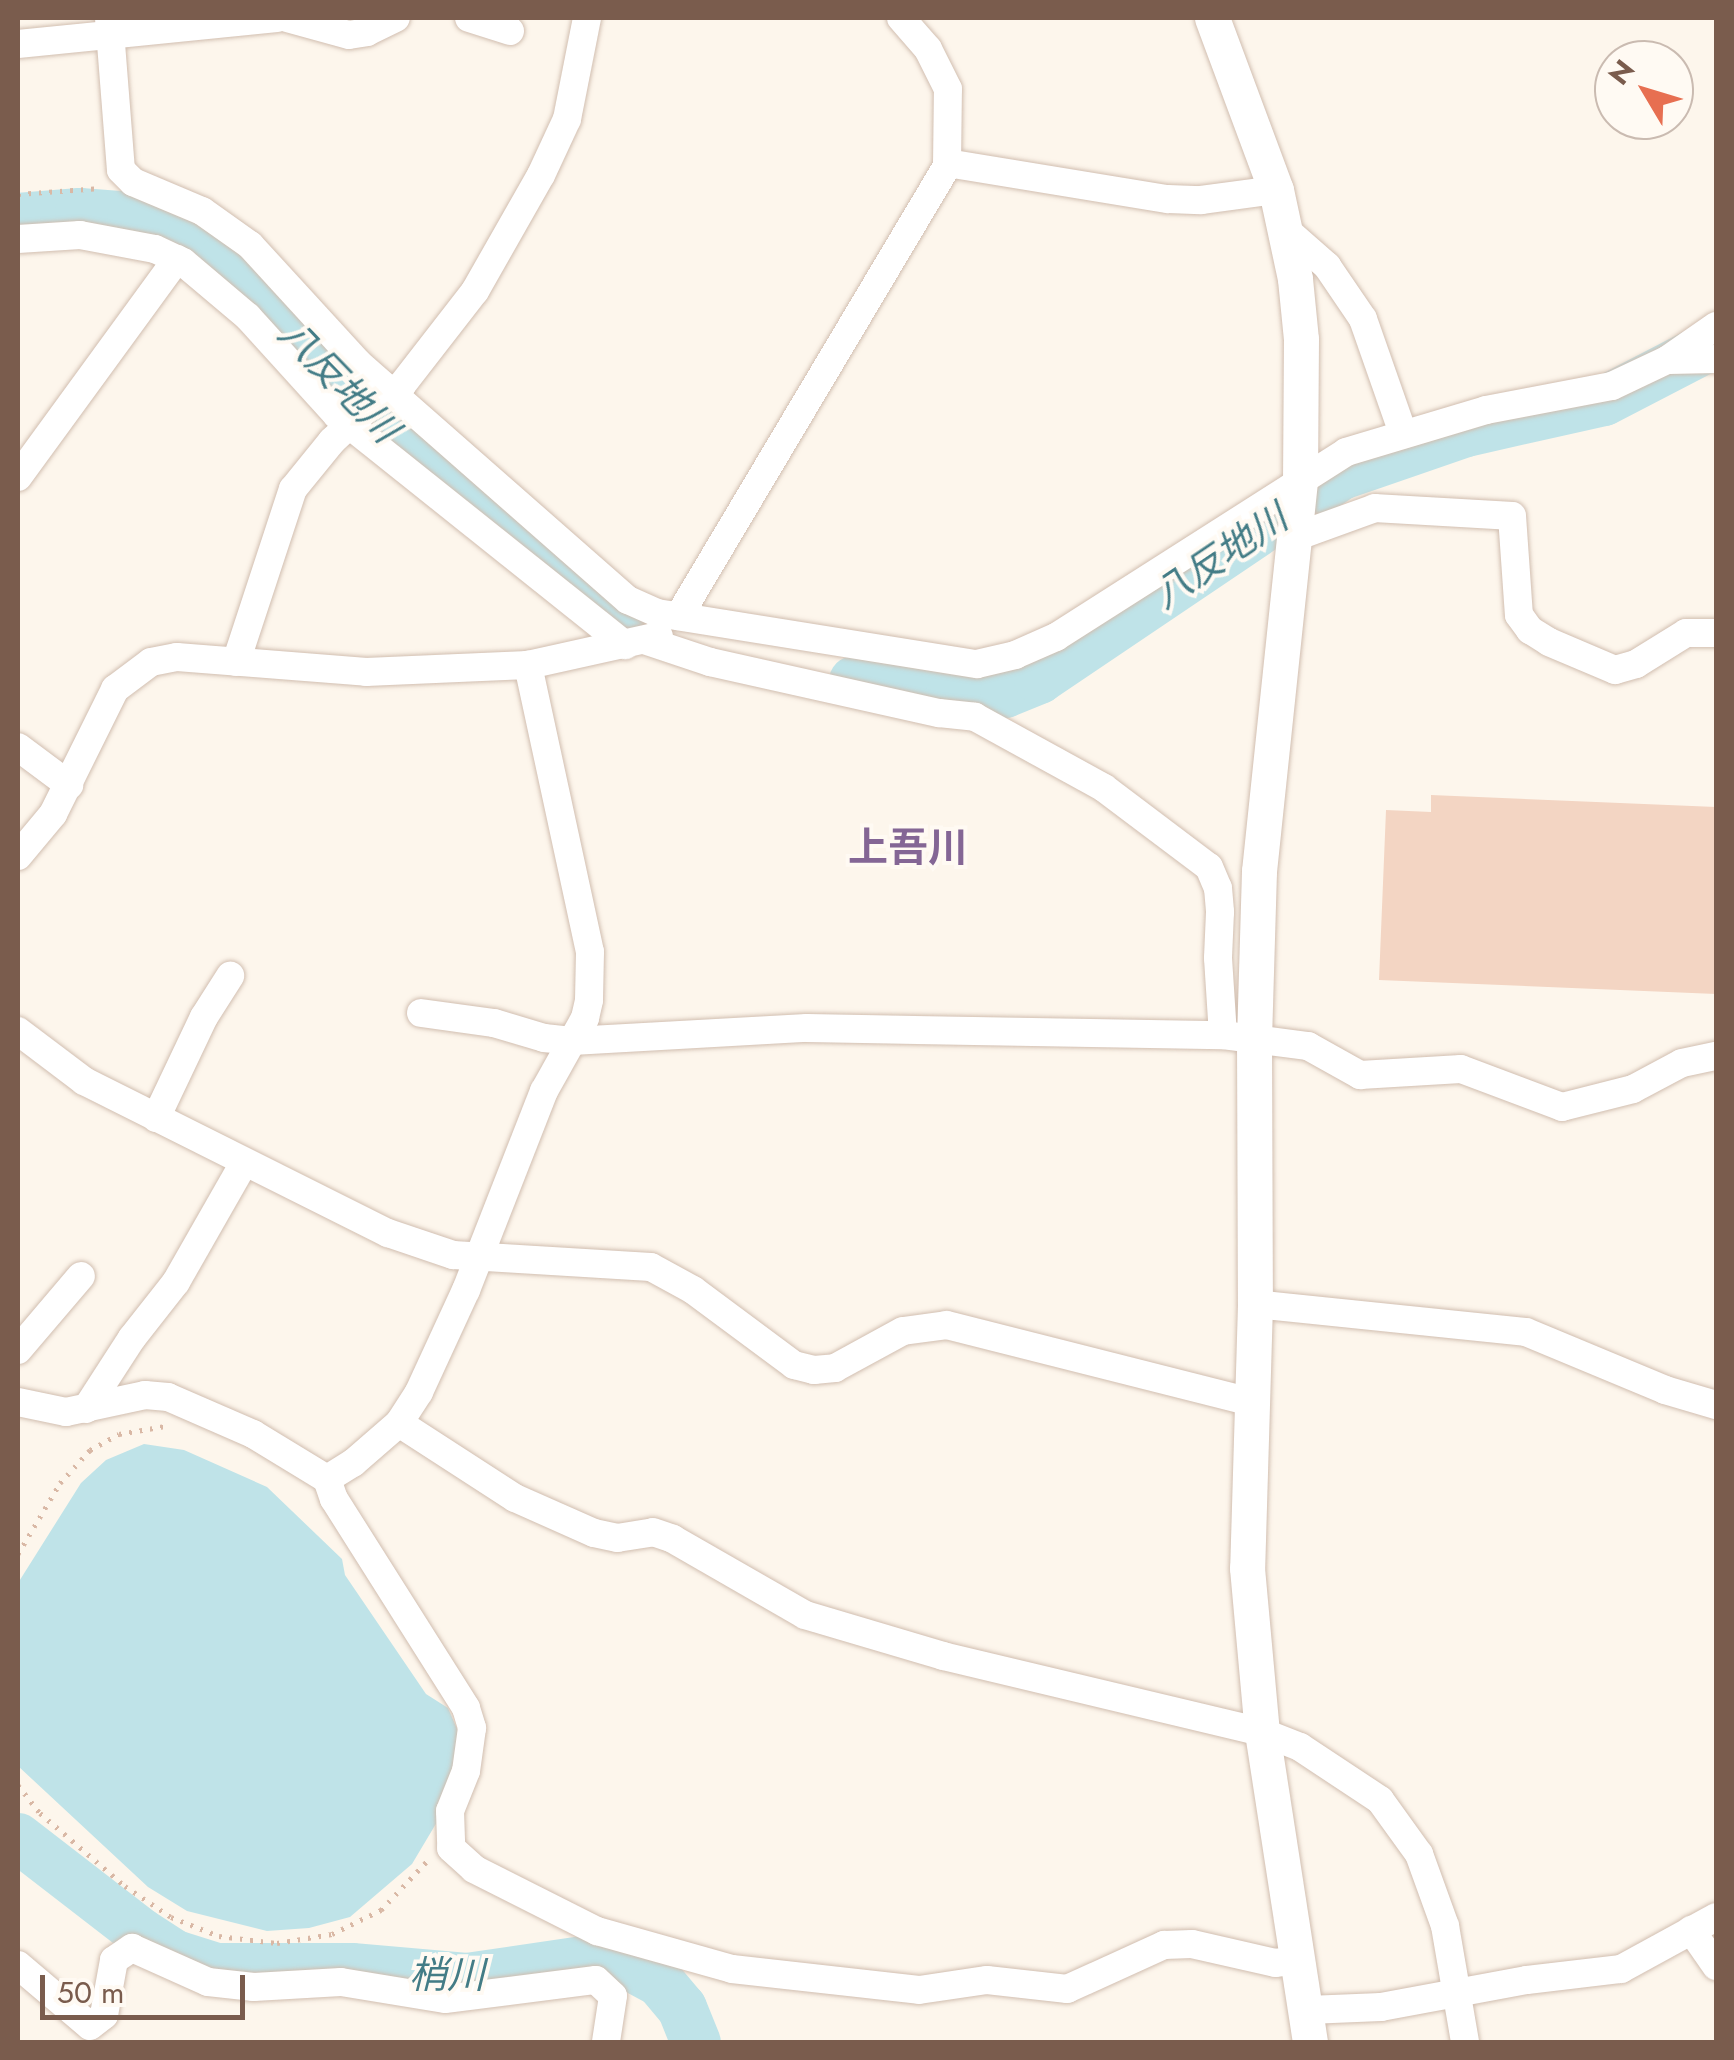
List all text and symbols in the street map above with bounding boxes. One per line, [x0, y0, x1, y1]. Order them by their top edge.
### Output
north arrow [1594, 40, 1694, 140]
text: N [1599, 51, 1645, 94]
water label: 八反地川 [270, 310, 408, 452]
water label: 八反地川 [1144, 495, 1296, 617]
district label: 上吾川 [848, 823, 968, 871]
water label: 梢川 [409, 1952, 485, 1998]
scale bar [45, 1955, 250, 2017]
text: 50 m [57, 1971, 124, 2014]

